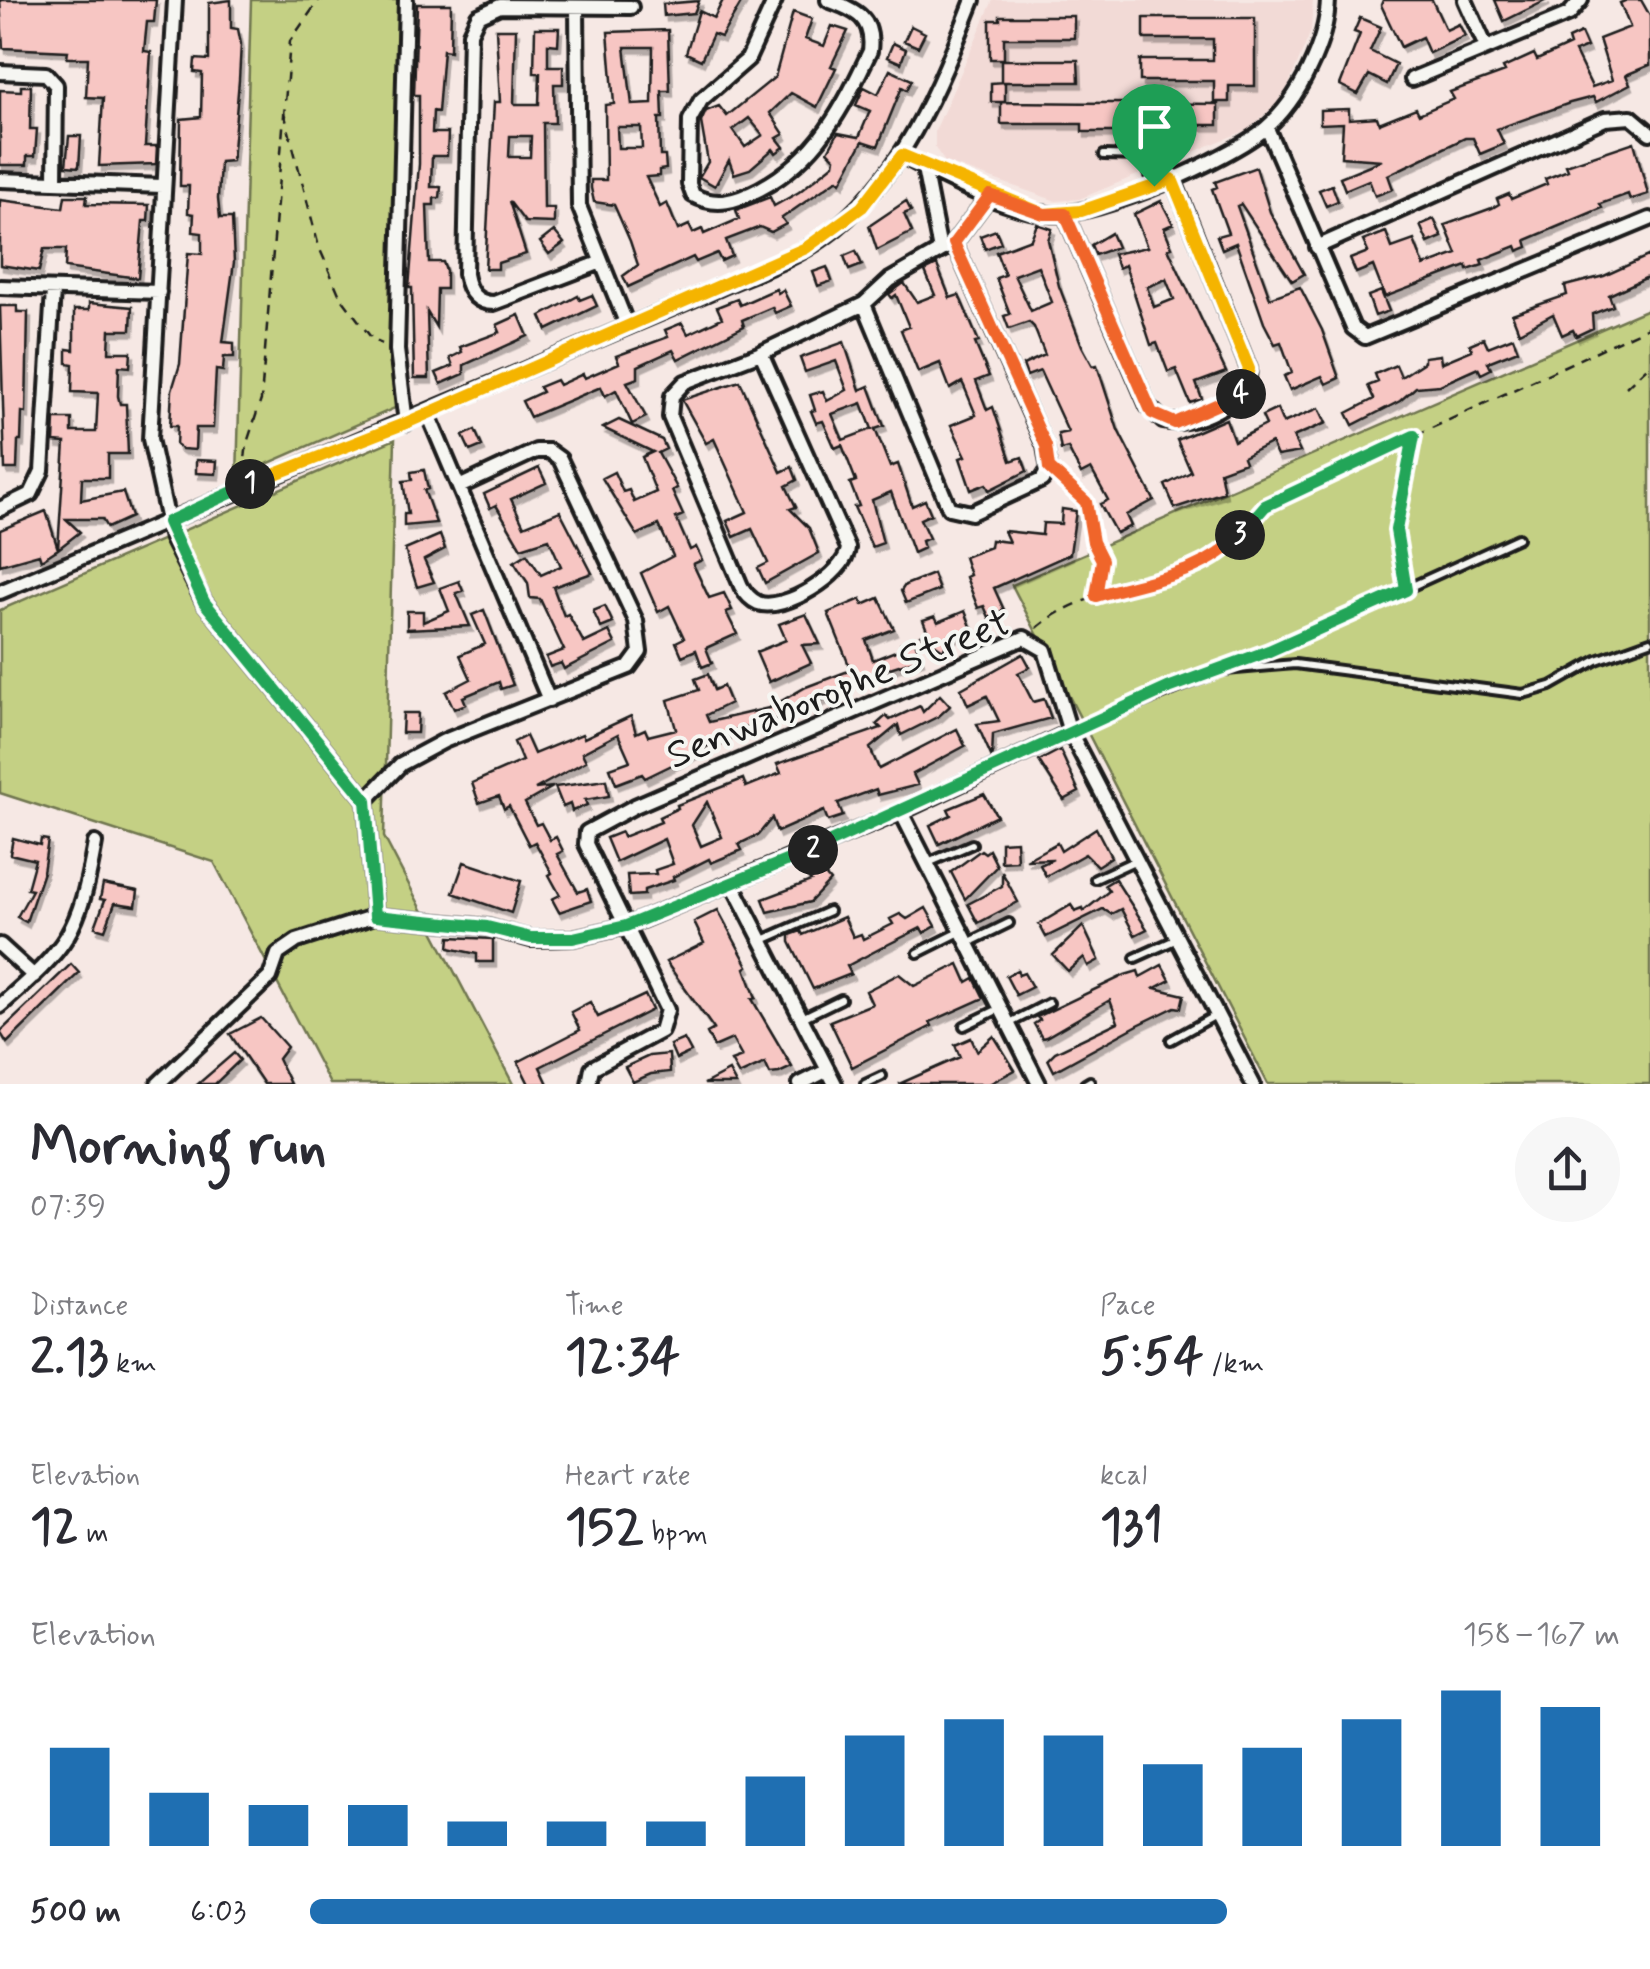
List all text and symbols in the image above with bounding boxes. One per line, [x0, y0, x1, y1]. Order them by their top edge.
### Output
pin [1112, 84, 1197, 187]
icon: arrive [1127, 99, 1182, 154]
pin: 4 [1216, 369, 1266, 419]
text: 4 [1233, 375, 1249, 412]
pin: 1 [225, 459, 275, 509]
text: 1 [244, 465, 256, 502]
pin: 3 [1215, 510, 1265, 560]
text: 3 [1234, 516, 1246, 553]
street label: Senwaborophe Street [659, 597, 1019, 783]
pin: 2 [788, 825, 838, 875]
text: 2 [806, 831, 820, 868]
text: Morning run [30, 1112, 327, 1184]
button: share [1515, 1117, 1620, 1222]
text: 07:39 [30, 1186, 106, 1228]
text: Distance [30, 1288, 128, 1325]
text: Time [565, 1288, 624, 1325]
text: Pace [1100, 1288, 1156, 1325]
text: 2.13 [30, 1325, 108, 1391]
text: 12:34 [565, 1325, 680, 1391]
text: 5:54 [1100, 1325, 1204, 1391]
text: km [108, 1346, 157, 1383]
text: /km [1204, 1346, 1264, 1383]
text: Elevation [30, 1458, 140, 1495]
text: Heart rate [565, 1458, 691, 1495]
text: kcal [1100, 1458, 1147, 1495]
text: 12 [30, 1495, 79, 1561]
text: 152 [565, 1495, 644, 1561]
text: 131 [1100, 1495, 1163, 1561]
text: m [79, 1516, 109, 1553]
text: bpm [644, 1516, 708, 1553]
text: Elevation [30, 1614, 156, 1656]
text: 158–167 m [1463, 1614, 1620, 1656]
text: 500 m [30, 1891, 121, 1933]
text: 6:03 [190, 1891, 246, 1933]

